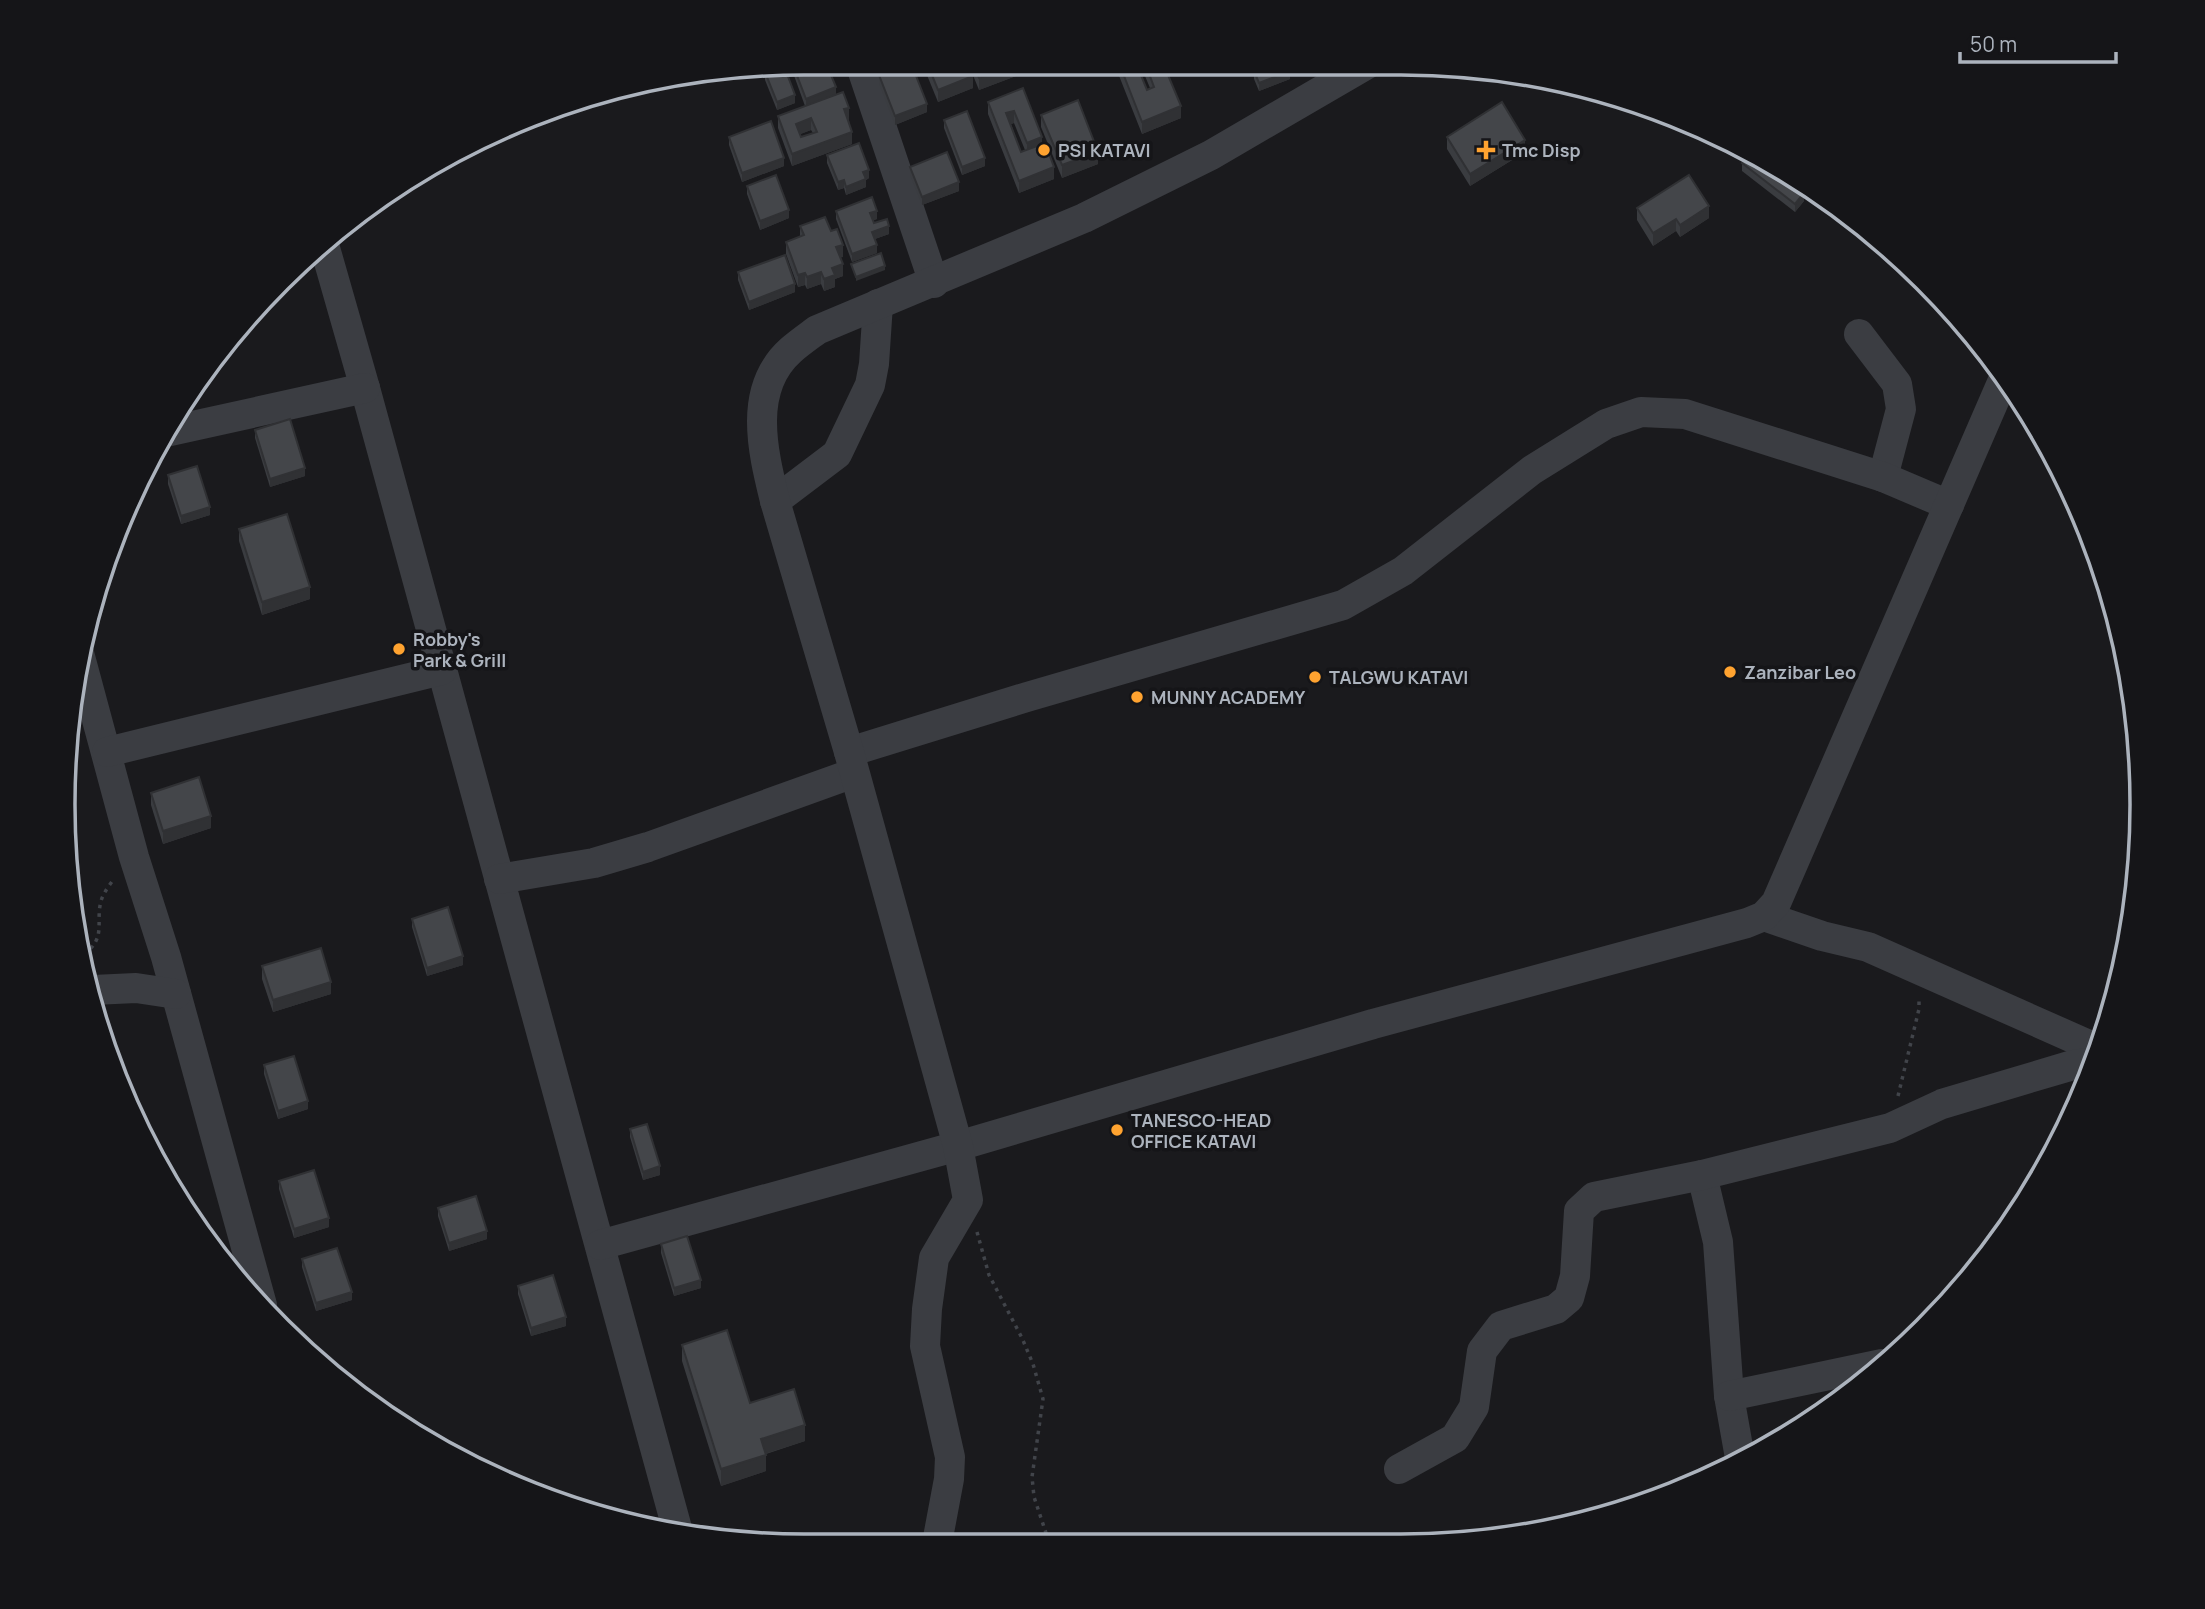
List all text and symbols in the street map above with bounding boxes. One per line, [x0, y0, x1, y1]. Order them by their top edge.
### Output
scale bar [1960, 21, 2116, 65]
text: 50 m [1970, 30, 2017, 58]
place label: PSI KATAVI [1058, 138, 1151, 162]
place label: Tmc Disp [1502, 138, 1581, 162]
marker: Tmc Disp [1476, 140, 1496, 160]
marker: PSI KATAVI [1036, 142, 1052, 158]
place label: Robby's Park & Grill [413, 627, 506, 672]
marker: Robby's Park & Grill [391, 641, 407, 657]
place label: Zanzibar Leo [1744, 660, 1856, 684]
marker: Zanzibar Leo [1722, 664, 1738, 680]
place label: TALGWU KATAVI [1329, 665, 1468, 689]
marker: TALGWU KATAVI [1307, 669, 1323, 685]
place label: MUNNY ACADEMY [1151, 685, 1305, 709]
marker: MUNNY ACADEMY [1129, 689, 1145, 705]
place label: TANESCO-HEAD OFFICE KATAVI [1131, 1108, 1271, 1153]
marker: TANESCO-HEAD OFFICE KATAVI [1109, 1122, 1125, 1138]

